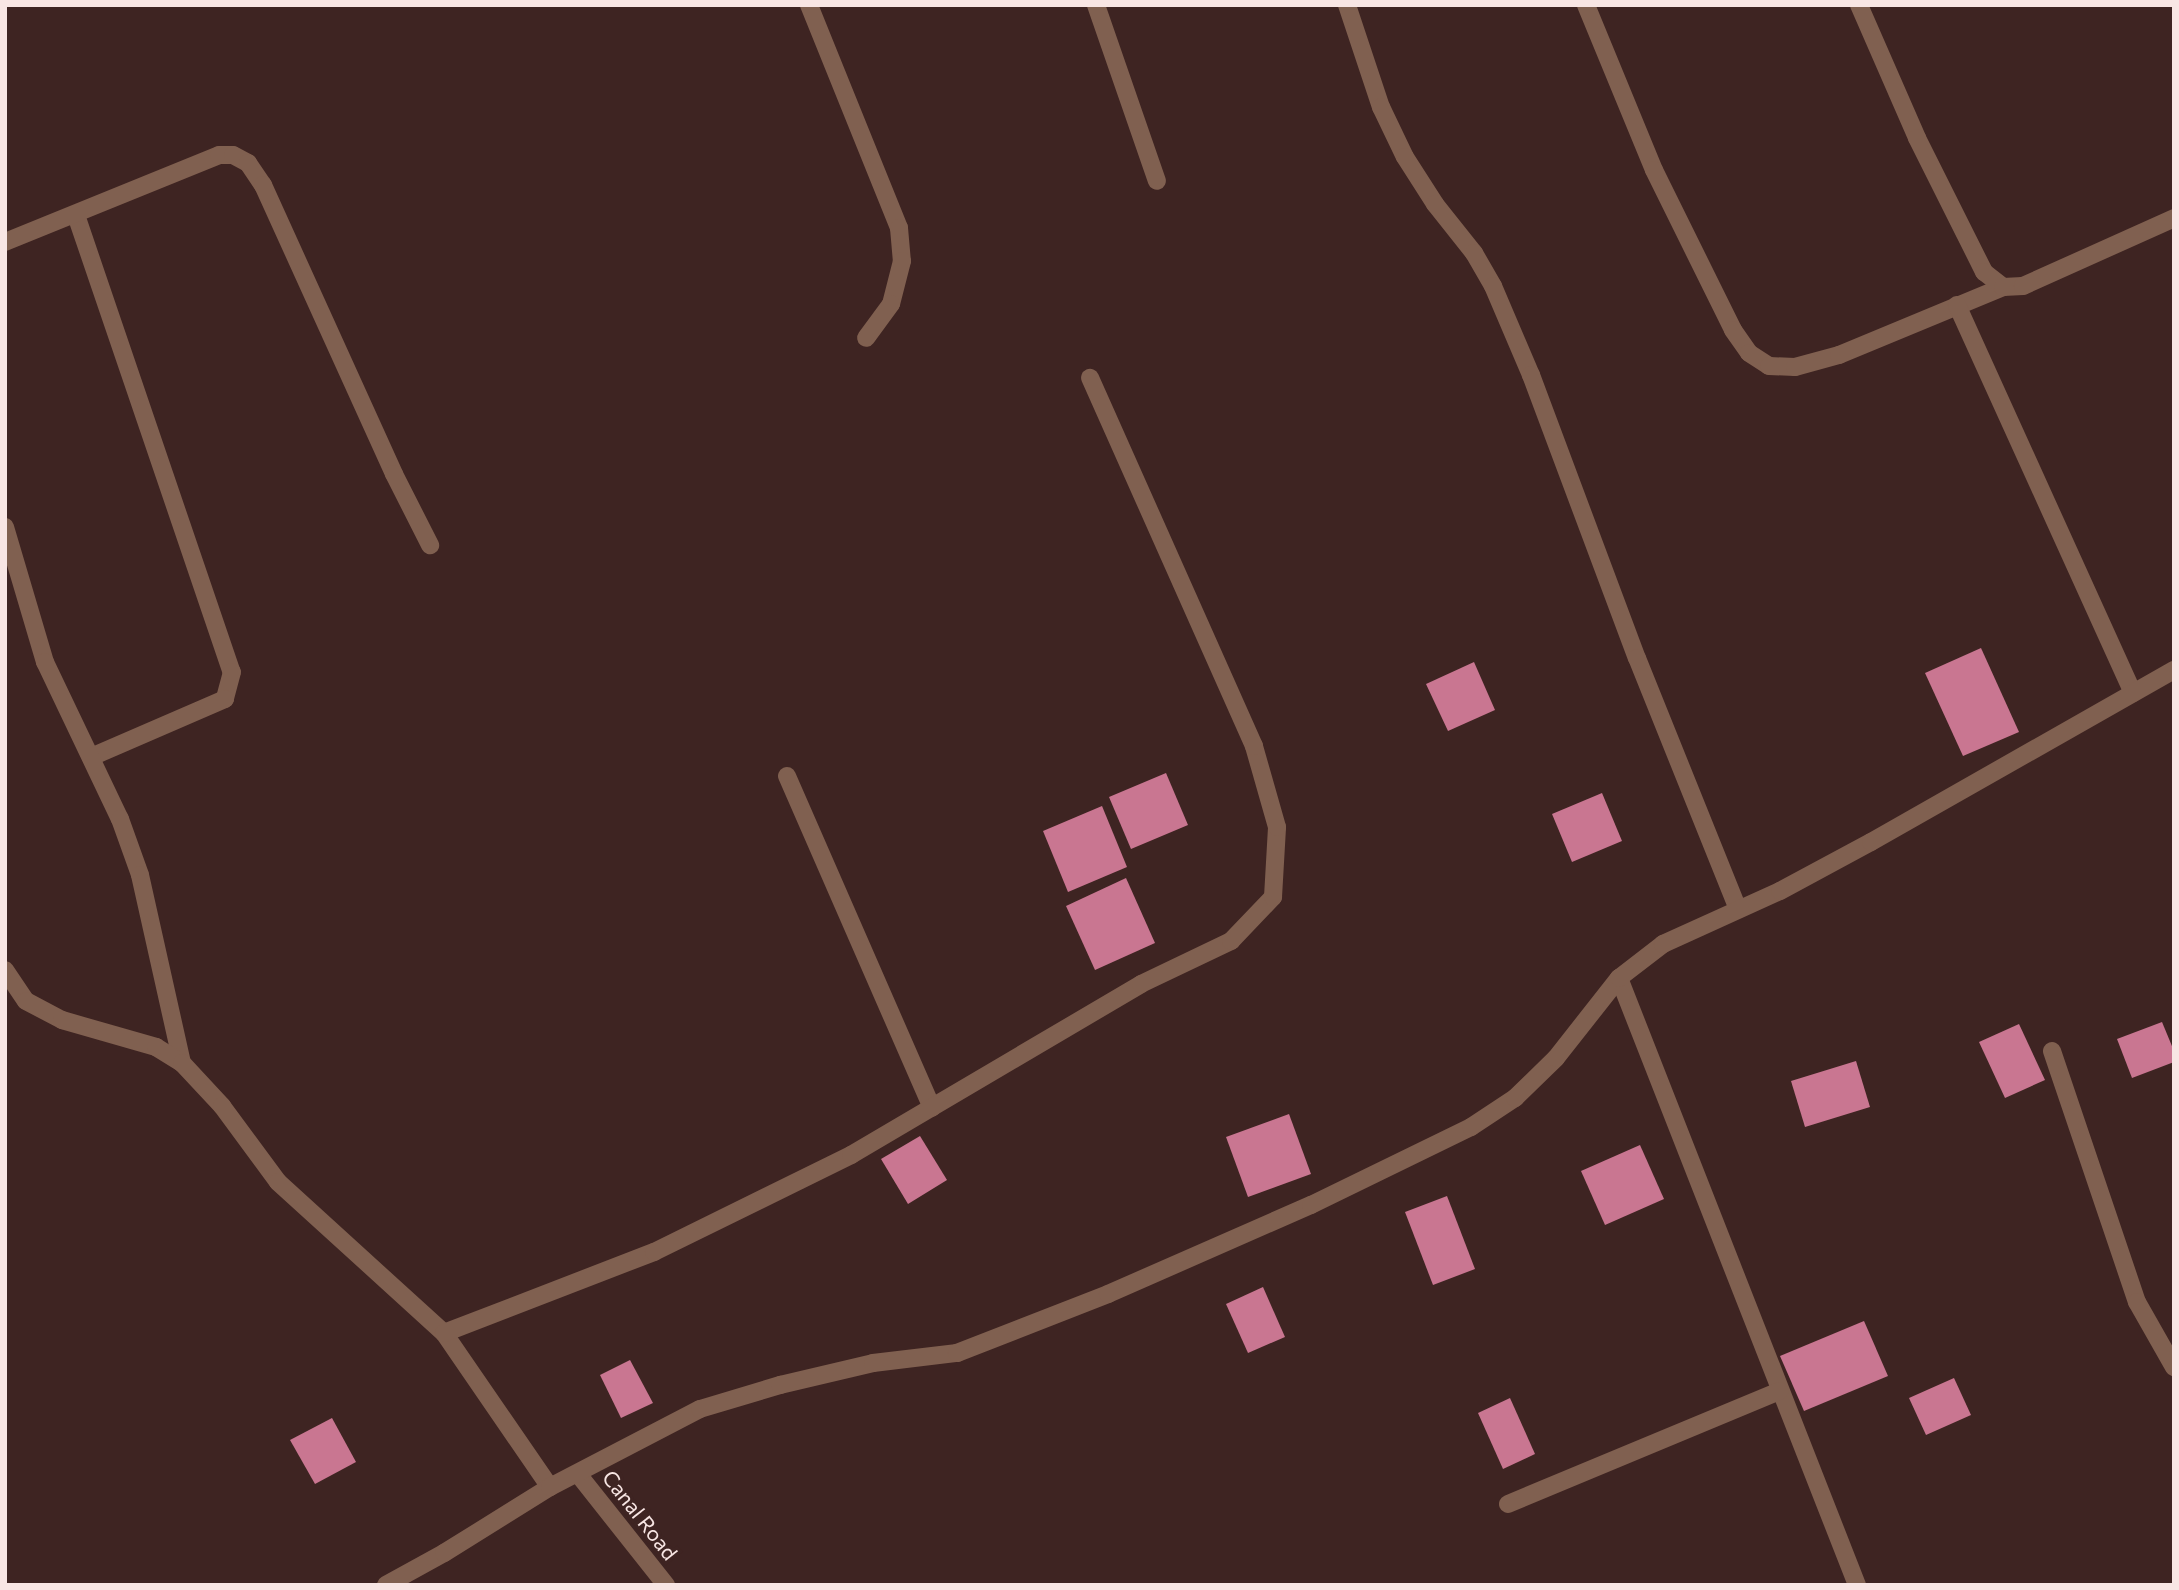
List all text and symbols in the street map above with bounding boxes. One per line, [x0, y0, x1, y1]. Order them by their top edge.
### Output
street label: Canal Road [597, 1465, 683, 1565]

